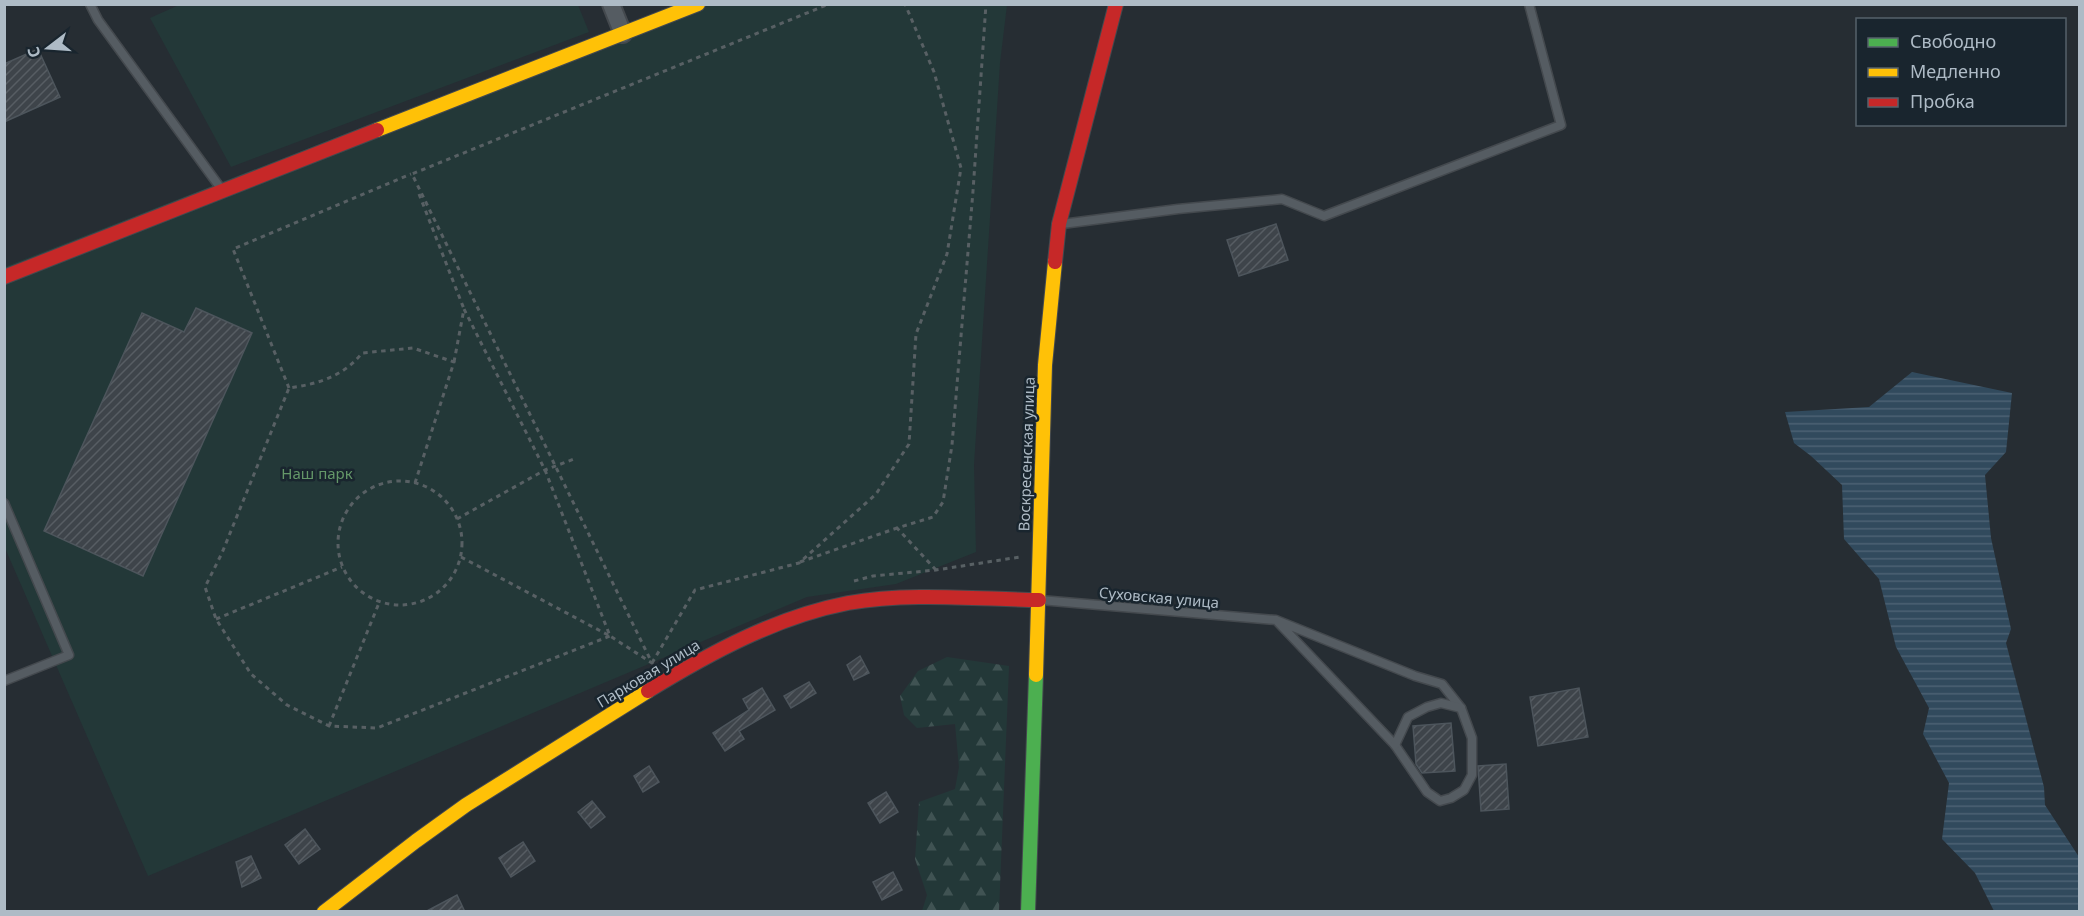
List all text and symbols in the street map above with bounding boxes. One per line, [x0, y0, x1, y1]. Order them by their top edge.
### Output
north arrow [18, 18, 78, 78]
legend [1856, 18, 2066, 126]
text: Свободно [1910, 29, 1996, 53]
text: С [22, 44, 46, 61]
text: Медленно [1910, 59, 2001, 83]
text: Пробка [1910, 89, 1975, 113]
street label: Воскресенская улица [1013, 376, 1039, 532]
park label: Наш парк [281, 463, 353, 483]
street label: Суховская улица [1098, 582, 1220, 612]
street label: Парковая улица [593, 634, 703, 712]

